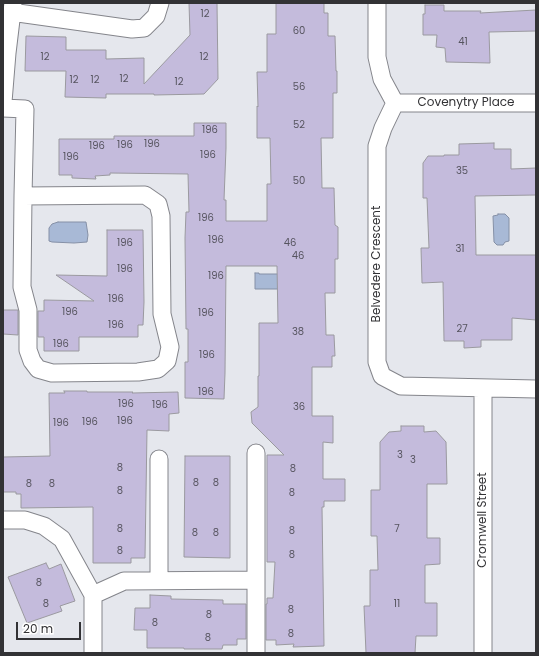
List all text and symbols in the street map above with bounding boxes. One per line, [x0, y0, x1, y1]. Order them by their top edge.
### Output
house number: 12 [201, 8, 209, 20]
house number: 60 [293, 25, 305, 37]
house number: 41 [458, 36, 468, 48]
house number: 12 [41, 51, 49, 63]
house number: 12 [200, 51, 208, 63]
house number: 12 [120, 73, 128, 85]
house number: 12 [70, 74, 78, 86]
house number: 12 [91, 74, 99, 86]
house number: 12 [175, 76, 183, 88]
house number: 56 [293, 81, 305, 93]
street label: Covenytry Place [417, 96, 515, 110]
house number: 52 [293, 119, 305, 131]
house number: 196 [202, 124, 218, 136]
house number: 196 [144, 138, 160, 150]
house number: 196 [117, 139, 133, 151]
house number: 196 [89, 140, 105, 152]
house number: 196 [200, 149, 216, 161]
house number: 196 [63, 151, 79, 163]
house number: 35 [456, 165, 468, 177]
house number: 50 [293, 175, 305, 187]
street label: Belvedere Crescent [370, 206, 384, 322]
house number: 196 [198, 212, 214, 224]
house number: 196 [208, 234, 224, 246]
house number: 196 [117, 237, 133, 249]
house number: 46 [284, 237, 296, 249]
house number: 31 [455, 243, 465, 255]
house number: 46 [292, 250, 304, 262]
house number: 196 [117, 263, 133, 275]
house number: 196 [208, 270, 224, 282]
house number: 196 [108, 293, 124, 305]
house number: 196 [62, 306, 78, 318]
house number: 196 [198, 307, 214, 319]
house number: 196 [108, 319, 124, 331]
house number: 27 [456, 323, 468, 335]
house number: 38 [292, 326, 304, 338]
house number: 196 [53, 338, 69, 350]
house number: 196 [199, 349, 215, 361]
house number: 196 [198, 386, 214, 398]
house number: 196 [118, 398, 134, 410]
house number: 196 [152, 399, 168, 411]
house number: 36 [293, 401, 305, 413]
house number: 196 [117, 415, 133, 427]
house number: 196 [82, 416, 98, 428]
house number: 196 [53, 417, 69, 429]
house number: 3 [397, 449, 403, 461]
house number: 3 [410, 454, 416, 466]
house number: 8 [117, 462, 123, 474]
house number: 8 [290, 463, 296, 475]
street label: Cromwell Street [476, 472, 490, 568]
house number: 8 [193, 477, 199, 489]
house number: 8 [213, 477, 219, 489]
house number: 8 [26, 478, 32, 490]
house number: 8 [49, 478, 55, 490]
house number: 8 [117, 485, 123, 497]
house number: 8 [289, 487, 295, 499]
house number: 8 [117, 523, 123, 535]
house number: 7 [394, 523, 400, 535]
house number: 8 [289, 525, 295, 537]
house number: 8 [192, 527, 198, 539]
house number: 8 [213, 527, 219, 539]
house number: 8 [117, 545, 123, 557]
house number: 8 [289, 549, 295, 561]
house number: 8 [36, 577, 42, 589]
house number: 8 [43, 598, 49, 610]
house number: 11 [394, 598, 400, 610]
house number: 8 [288, 604, 294, 616]
house number: 8 [206, 609, 212, 621]
scale bar [18, 614, 83, 640]
house number: 8 [152, 617, 158, 629]
text: 20 m [23, 620, 53, 637]
house number: 8 [288, 628, 294, 640]
house number: 8 [205, 632, 211, 644]

